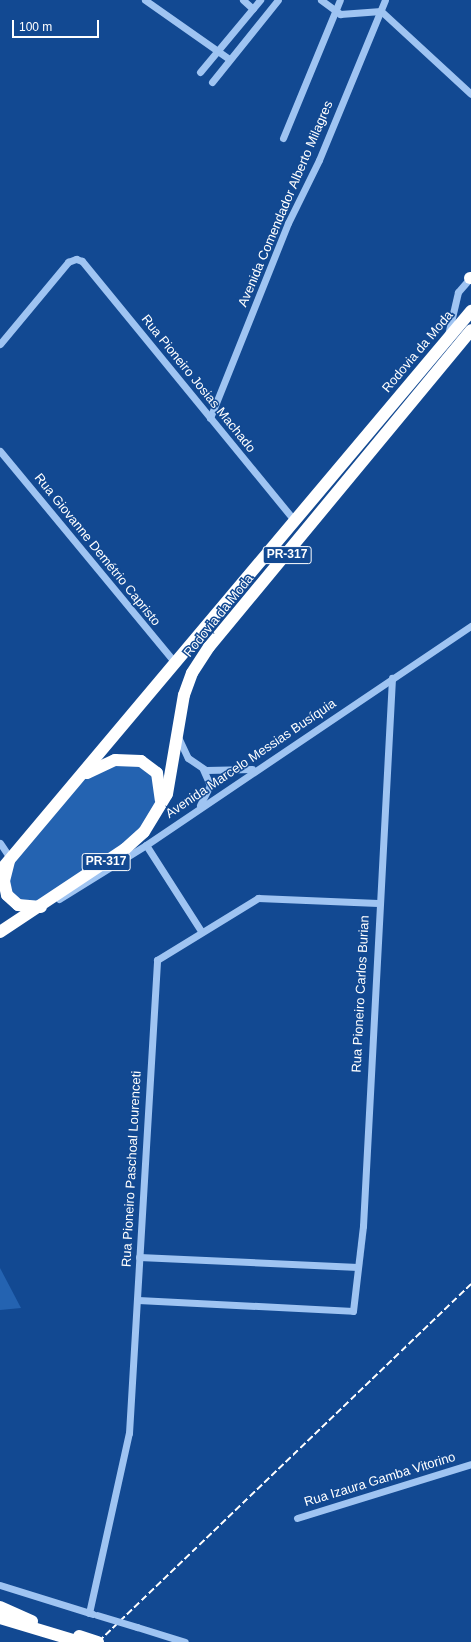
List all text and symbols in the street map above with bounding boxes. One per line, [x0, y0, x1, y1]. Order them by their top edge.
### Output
scale bar [14, 12, 101, 38]
text: 100 m [19, 20, 52, 34]
street label: Avenida Comendador Alberto Milagres [235, 98, 337, 310]
street label: Rodovia da Moda [379, 308, 457, 396]
street label: Rua Pioneiro Josias Machado [138, 312, 258, 456]
street label: Rua Giovanne Demétrio Capristo [31, 471, 163, 629]
road number: PR-317 [262, 545, 312, 565]
street label: Rodovia da Moda [181, 571, 257, 661]
street label: Avenida Marcelo Messias Busíquia [163, 696, 339, 822]
road number: PR-317 [81, 852, 131, 872]
street label: Rua Pioneiro Carlos Burian [349, 915, 373, 1073]
street label: Rua Pioneiro Paschoal Lourenceti [119, 1070, 145, 1268]
street label: Rua Izaura Gamba Vitorino [303, 1450, 457, 1510]

